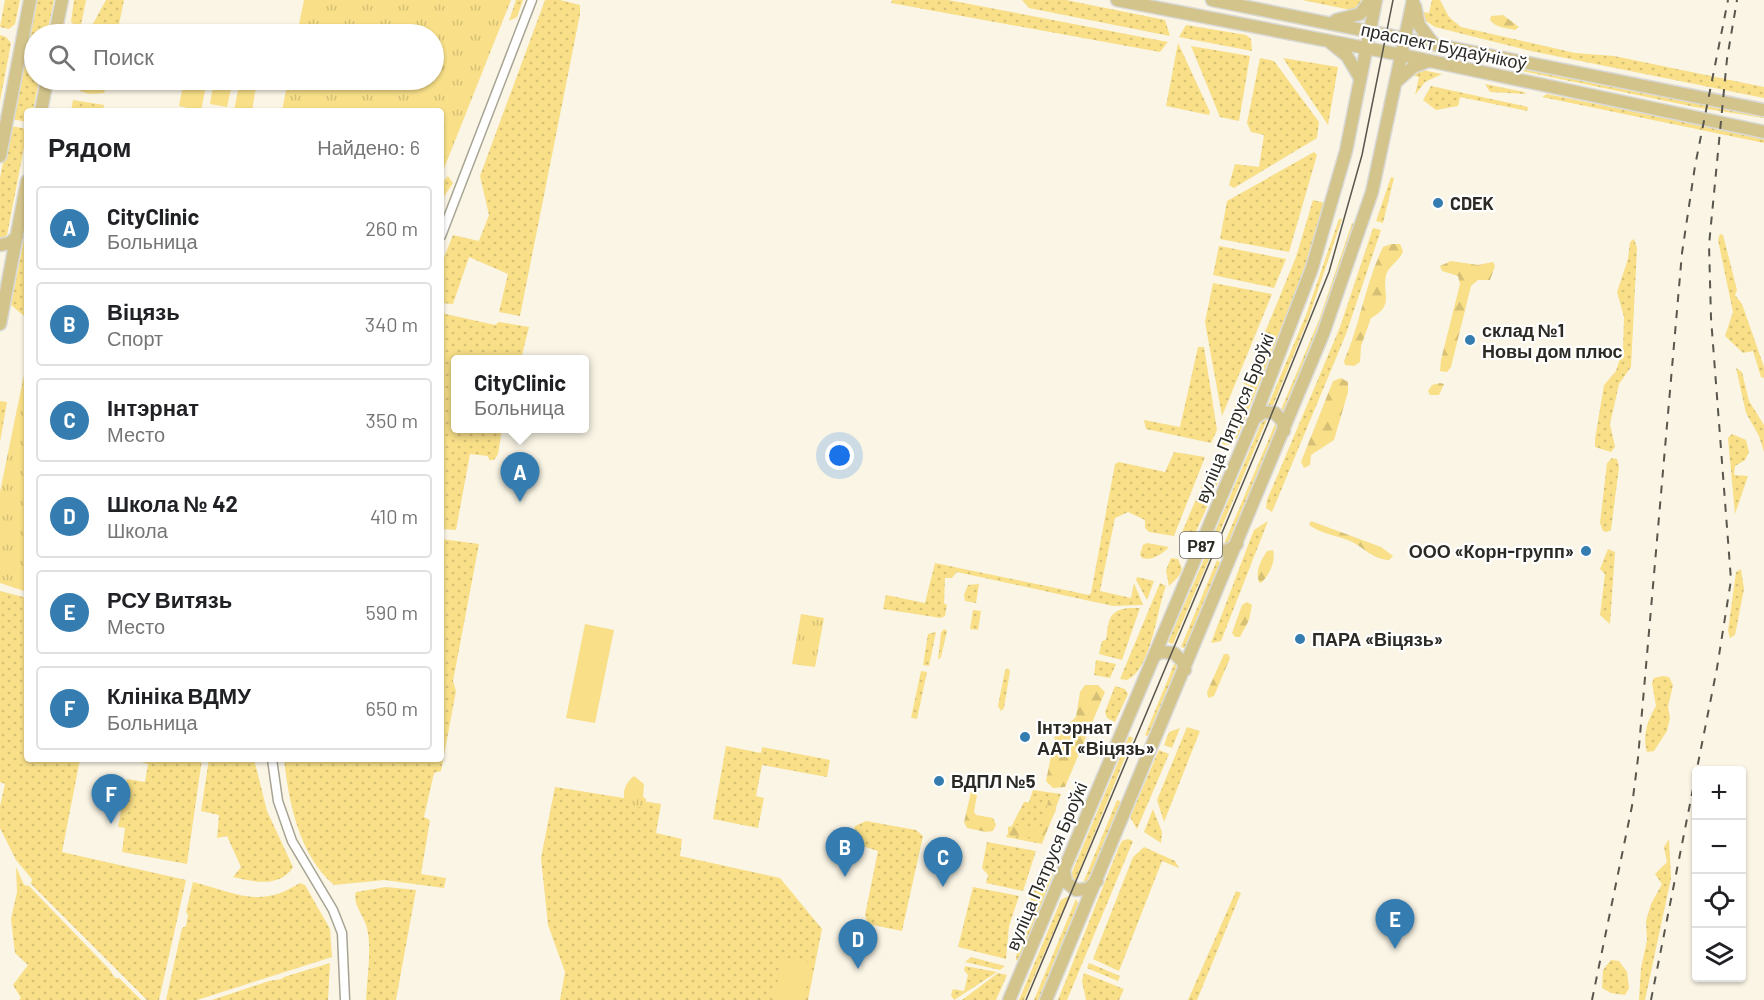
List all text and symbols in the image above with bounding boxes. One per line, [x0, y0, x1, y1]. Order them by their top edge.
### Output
street label: праспект Будаўнікоў [1359, 18, 1529, 74]
search box [24, 24, 444, 90]
icon: search [45, 41, 78, 74]
text: Поиск [93, 43, 154, 69]
text: Рядом [48, 131, 131, 162]
text: Найдено: 6 [317, 135, 420, 159]
place label: CDEK [1450, 192, 1494, 214]
marker: CDEK [1431, 196, 1445, 210]
text: CityClinic [107, 203, 199, 229]
text: A [63, 216, 76, 240]
text: 260 m [365, 216, 418, 240]
text: Больница [107, 229, 198, 253]
text: Віцязь [107, 298, 180, 324]
text: B [63, 312, 76, 336]
text: 340 m [365, 312, 418, 336]
place label: склад №1 Новы дом плюс [1482, 319, 1623, 362]
text: Спорт [107, 326, 163, 350]
street label: вуліца Пятруся Броўкі [1190, 330, 1278, 506]
marker: склад №1 Новы дом плюс [1463, 333, 1477, 347]
popup [451, 355, 589, 433]
text: CityClinic [474, 369, 566, 395]
text: Інтэрнат [107, 394, 199, 420]
text: Больница [474, 395, 565, 419]
text: C [63, 408, 76, 432]
text: 350 m [366, 408, 418, 432]
text: Место [107, 422, 165, 446]
your location [825, 441, 854, 470]
pin: A [500, 452, 540, 502]
text: Школа № 42 [107, 490, 238, 516]
text: D [63, 504, 76, 528]
text: 410 m [370, 504, 418, 528]
text: Школа [107, 518, 168, 542]
road number: Р87 [1180, 532, 1222, 558]
place label: ООО «Корн-групп» [1409, 540, 1574, 562]
marker: ООО «Корн-групп» [1579, 544, 1593, 558]
text: РСУ Витязь [107, 586, 232, 612]
text: E [64, 600, 75, 624]
text: 590 m [365, 600, 418, 624]
text: Место [107, 614, 165, 638]
place label: ПАРА «Віцязь» [1312, 628, 1443, 650]
marker: ПАРА «Віцязь» [1293, 632, 1307, 646]
text: Клініка ВДМУ [107, 682, 251, 708]
text: F [64, 696, 75, 720]
text: 650 m [366, 696, 418, 720]
text: Больница [107, 710, 198, 734]
place label: Інтэрнат ААТ «Віцязь» [1037, 716, 1155, 759]
marker: Інтэрнат ААТ «Віцязь» [1018, 730, 1032, 744]
map controls [1692, 766, 1746, 982]
button: + [1692, 766, 1746, 820]
place label: ВДПЛ №5 [951, 770, 1036, 792]
pin: F [92, 774, 130, 824]
marker: ВДПЛ №5 [932, 774, 946, 788]
street label: вуліца Пятруся Броўкі [1001, 778, 1091, 954]
button: − [1692, 820, 1746, 874]
pin: B [826, 828, 864, 877]
pin: C [924, 838, 962, 887]
button: locate [1692, 874, 1746, 928]
pin: E [1376, 900, 1414, 949]
pin: D [838, 920, 878, 969]
button: layers [1692, 928, 1746, 982]

